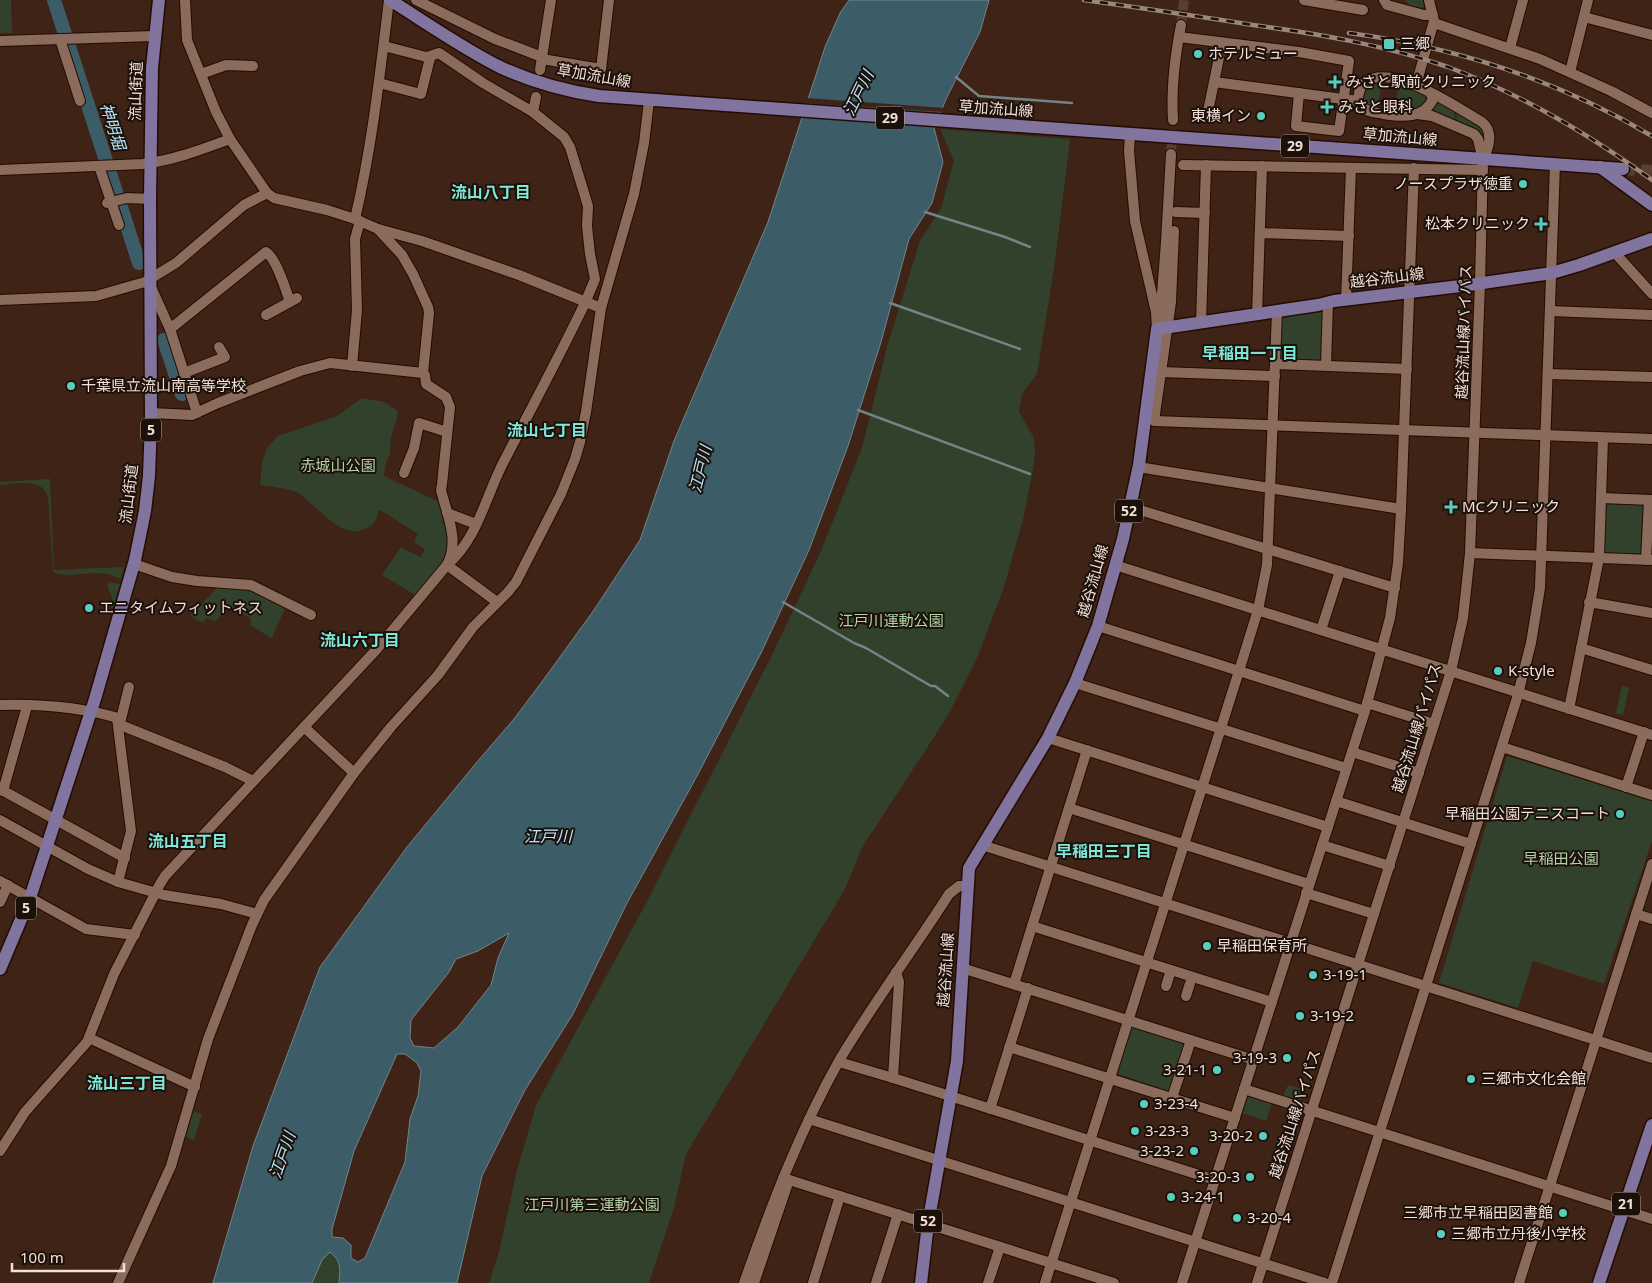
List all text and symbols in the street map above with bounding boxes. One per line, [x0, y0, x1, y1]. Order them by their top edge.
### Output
place label: 三郷 [1400, 33, 1430, 53]
marker: 三郷 [1382, 37, 1396, 51]
place label: ホテルミュー [1208, 43, 1298, 63]
marker: ホテルミュー [1192, 48, 1204, 60]
street label: 草加流山線 [555, 59, 633, 91]
street label: 流山街道 [124, 61, 146, 121]
water label: 江戸川 [838, 65, 879, 119]
place label: みさと駅前クリニック [1346, 71, 1496, 91]
marker: みさと駅前クリニック [1328, 75, 1342, 89]
street label: 草加流山線 [958, 95, 1034, 121]
place label: みさと眼科 [1338, 96, 1413, 116]
water label: 神明堀 [95, 100, 132, 155]
marker: みさと眼科 [1320, 100, 1334, 114]
place label: 東横イン [1191, 105, 1251, 125]
road number: 29 [876, 106, 904, 130]
marker: 東横イン [1255, 110, 1267, 122]
street label: 草加流山線 [1362, 123, 1438, 149]
road number: 29 [1281, 134, 1309, 158]
place label: ノースプラザ徳重 [1394, 173, 1513, 193]
marker: ノースプラザ徳重 [1517, 178, 1529, 190]
district label: 流山八丁目 [451, 181, 531, 203]
place label: 松本クリニック [1425, 213, 1530, 233]
marker: 松本クリニック [1534, 217, 1548, 231]
street label: 越谷流山線 [1347, 263, 1425, 292]
street label: 越谷流山線バイパス [1451, 264, 1475, 401]
district label: 早稲田一丁目 [1202, 342, 1298, 364]
place label: 千葉県立流山南高等学校 [81, 375, 246, 395]
marker: 千葉県立流山南高等学校 [65, 380, 77, 392]
road number: 5 [141, 418, 161, 442]
district label: 流山七丁目 [507, 419, 587, 441]
water label: 江戸川 [684, 441, 717, 495]
park label: 赤城山公園 [300, 455, 376, 475]
street label: 流山街道 [114, 463, 142, 525]
place label: MCクリニック [1462, 496, 1560, 516]
road number: 52 [1115, 500, 1143, 522]
marker: MCクリニック [1444, 500, 1458, 514]
street label: 越谷流山線 [1072, 542, 1112, 620]
place label: エニタイムフィットネス [99, 597, 263, 617]
marker: エニタイムフィットネス [83, 602, 95, 614]
park label: 江戸川運動公園 [838, 610, 944, 630]
district label: 流山六丁目 [320, 629, 400, 651]
street label: 越谷流山線バイパス [1386, 660, 1445, 796]
place label: K-style [1508, 660, 1555, 680]
marker: K-style [1492, 665, 1504, 677]
place label: 早稲田公園テニスコート [1445, 803, 1610, 823]
marker: 早稲田公園テニスコート [1614, 808, 1626, 820]
water label: 江戸川 [524, 825, 574, 847]
district label: 流山五丁目 [148, 830, 228, 852]
district label: 早稲田三丁目 [1056, 840, 1152, 862]
park label: 早稲田公園 [1523, 848, 1599, 868]
road number: 5 [16, 896, 36, 920]
street label: 越谷流山線 [932, 932, 958, 1009]
place label: 早稲田保育所 [1217, 935, 1307, 955]
marker: 早稲田保育所 [1201, 940, 1213, 952]
place label: 3-19-1 [1323, 964, 1367, 984]
marker: 3-19-1 [1307, 969, 1319, 981]
place label: 3-19-2 [1310, 1005, 1354, 1025]
marker: 3-19-2 [1294, 1010, 1306, 1022]
place label: 3-19-3 [1233, 1047, 1277, 1067]
street label: 越谷流山線バイパス [1263, 1047, 1324, 1182]
marker: 3-19-3 [1281, 1052, 1293, 1064]
place label: 3-21-1 [1163, 1059, 1207, 1079]
marker: 3-21-1 [1211, 1064, 1223, 1076]
place label: 三郷市文化会館 [1481, 1068, 1586, 1088]
district label: 流山三丁目 [87, 1072, 167, 1094]
marker: 三郷市文化会館 [1465, 1073, 1477, 1085]
place label: 3-23-4 [1154, 1093, 1198, 1113]
marker: 3-23-4 [1138, 1098, 1150, 1110]
place label: 3-23-3 [1145, 1120, 1189, 1140]
marker: 3-23-3 [1129, 1125, 1141, 1137]
place label: 3-20-2 [1209, 1125, 1253, 1145]
water label: 江戸川 [264, 1127, 301, 1181]
marker: 3-20-2 [1257, 1130, 1269, 1142]
place label: 3-23-2 [1140, 1140, 1184, 1160]
marker: 3-23-2 [1188, 1145, 1200, 1157]
place label: 3-20-3 [1196, 1166, 1240, 1186]
marker: 3-20-3 [1244, 1171, 1256, 1183]
place label: 3-24-1 [1181, 1186, 1225, 1206]
marker: 3-24-1 [1165, 1191, 1177, 1203]
road number: 21 [1612, 1192, 1640, 1216]
park label: 江戸川第三運動公園 [524, 1194, 660, 1214]
place label: 三郷市立早稲田図書館 [1403, 1202, 1553, 1222]
place label: 3-20-4 [1247, 1207, 1291, 1227]
marker: 三郷市立早稲田図書館 [1557, 1207, 1569, 1219]
road number: 52 [914, 1210, 942, 1232]
marker: 3-20-4 [1231, 1212, 1243, 1224]
place label: 三郷市立丹後小学校 [1451, 1223, 1586, 1243]
marker: 三郷市立丹後小学校 [1435, 1228, 1447, 1240]
scale bar [12, 1240, 125, 1272]
text: 100 m [20, 1247, 64, 1267]

